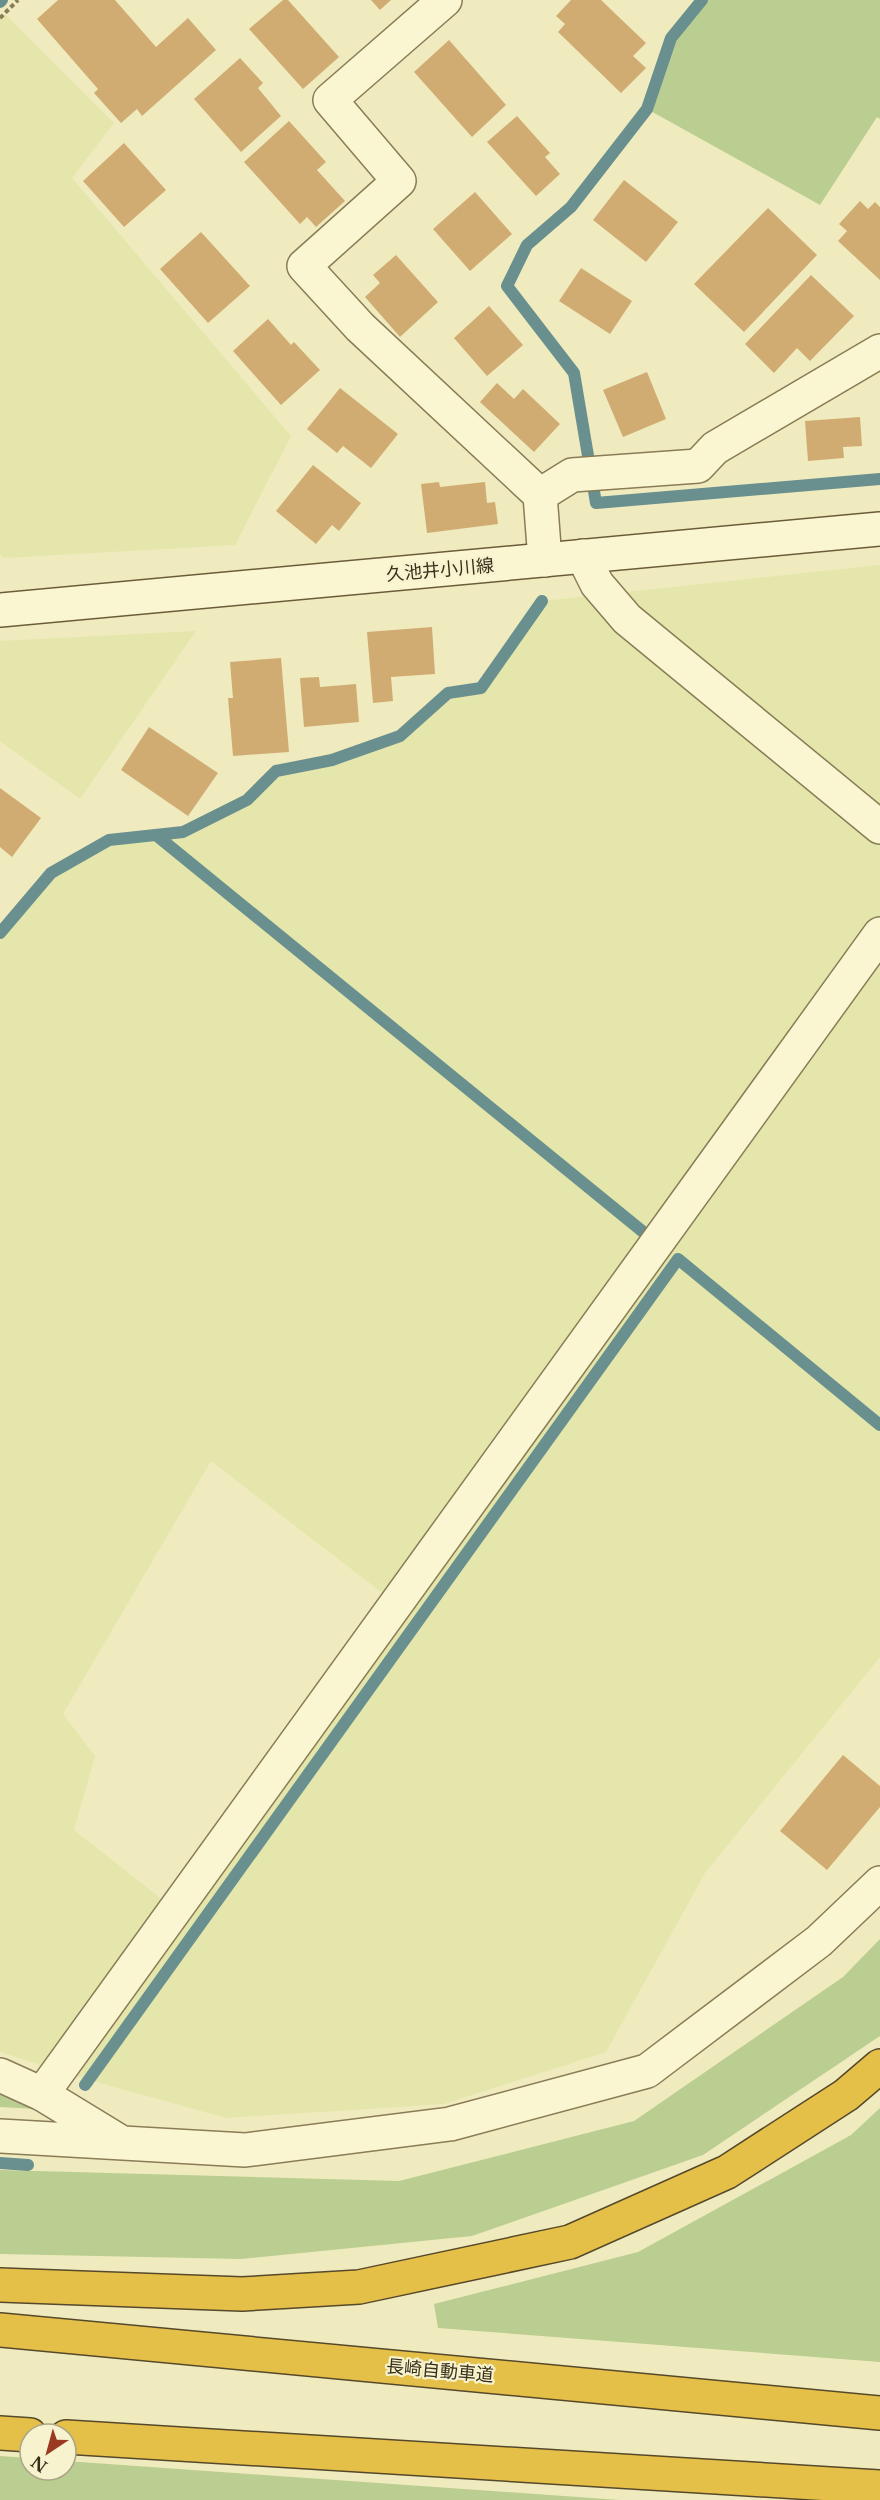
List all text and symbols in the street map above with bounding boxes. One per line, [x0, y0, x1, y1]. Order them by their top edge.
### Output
street label: 久池井小川線 [385, 554, 495, 586]
street label: 長崎自動車道 [385, 2355, 495, 2387]
north arrow [18, 2422, 78, 2482]
text: N [27, 2452, 51, 2477]

